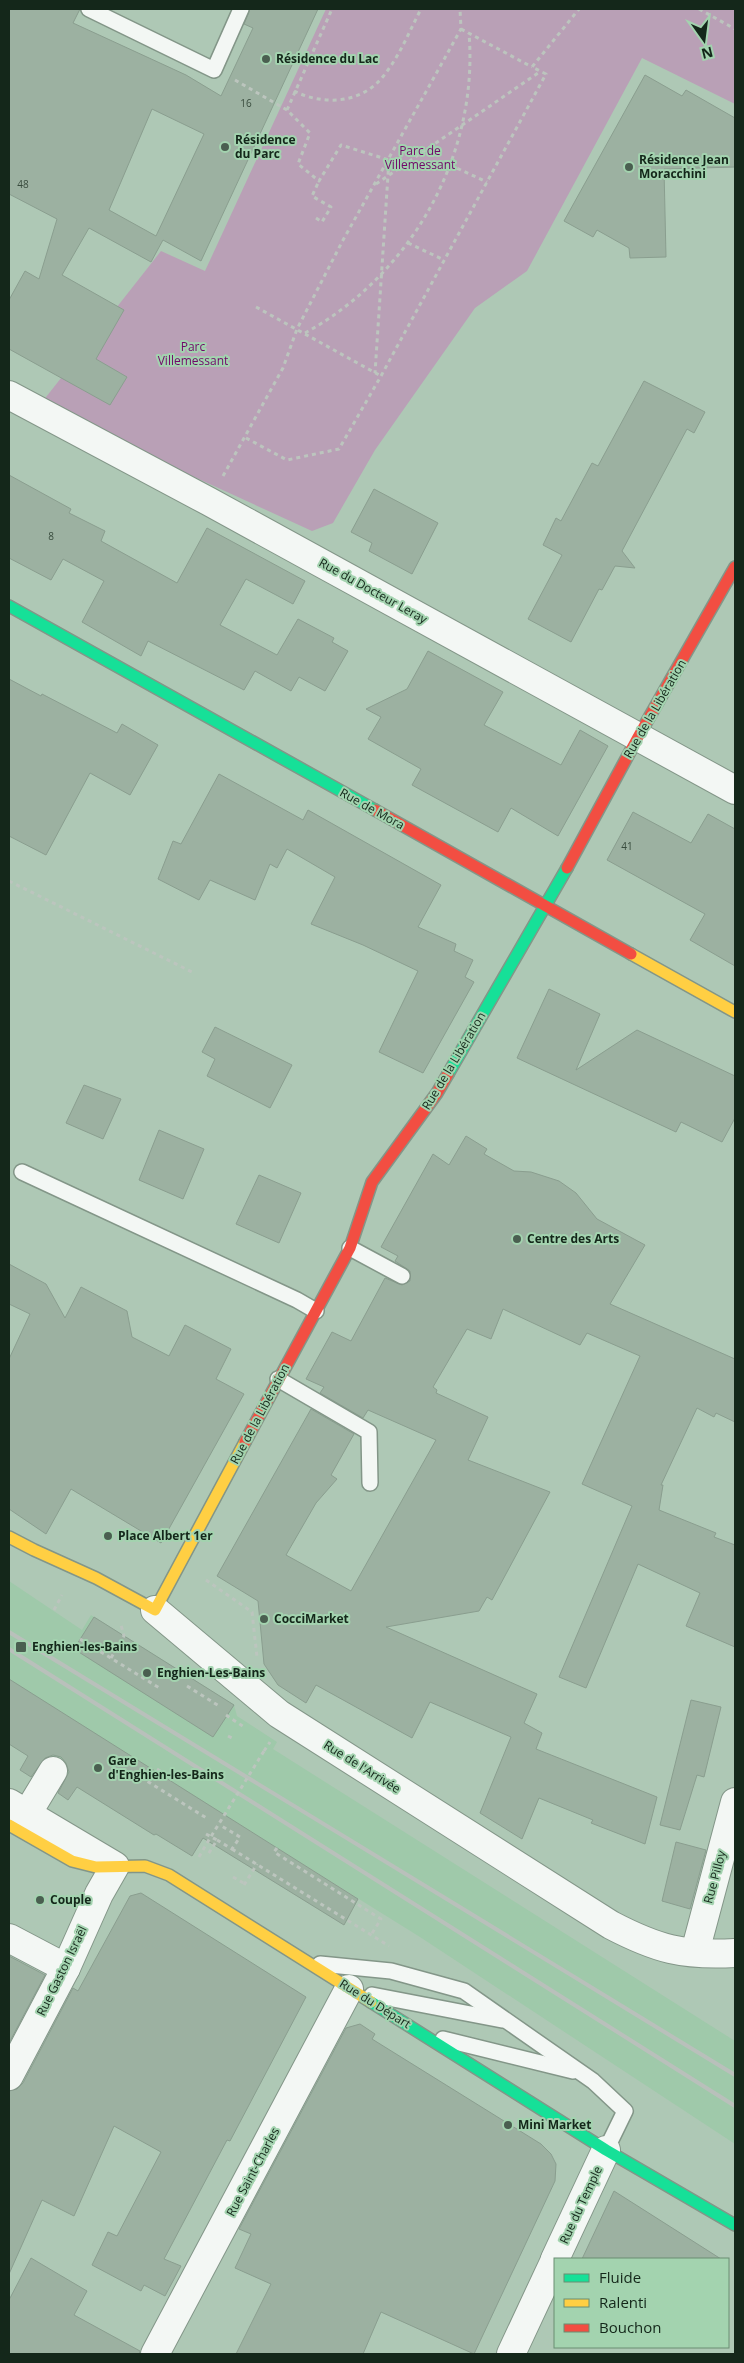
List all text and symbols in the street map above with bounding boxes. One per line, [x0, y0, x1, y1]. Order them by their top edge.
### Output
north arrow [679, 15, 729, 65]
text: N [699, 43, 715, 64]
place label: Résidence du Lac [276, 50, 378, 67]
marker: Résidence du Lac [260, 53, 272, 65]
house number: 16 [240, 96, 252, 110]
place label: Résidence du Parc [235, 131, 295, 162]
marker: Résidence du Parc [219, 141, 231, 153]
park label: Parc de Villemessant [385, 142, 455, 173]
place label: Résidence Jean Moracchini [639, 151, 729, 182]
marker: Résidence Jean Moracchini [623, 161, 635, 173]
house number: 48 [17, 177, 29, 191]
park label: Parc Villemessant [158, 338, 228, 369]
house number: 8 [48, 529, 54, 543]
street label: Rue du Docteur Leray [316, 554, 431, 628]
street label: Rue de la Libération [619, 656, 690, 761]
street label: Rue de Mora [337, 784, 408, 833]
house number: 41 [621, 839, 633, 853]
street label: Rue de la Libération [418, 1009, 490, 1113]
place label: Centre des Arts [527, 1230, 619, 1247]
marker: Centre des Arts [511, 1233, 523, 1245]
street label: Rue de la Libération [226, 1361, 293, 1467]
place label: Place Albert 1er [118, 1527, 213, 1544]
marker: Place Albert 1er [102, 1530, 114, 1542]
place label: CocciMarket [274, 1610, 349, 1627]
marker: CocciMarket [258, 1613, 270, 1625]
place label: Enghien-les-Bains [32, 1638, 137, 1655]
marker: Enghien-les-Bains [14, 1640, 28, 1654]
place label: Enghien-Les-Bains [157, 1664, 265, 1681]
marker: Enghien-Les-Bains [141, 1667, 153, 1679]
street label: Rue de l'Arrivée [321, 1736, 404, 1797]
place label: Gare d'Enghien-les-Bains [108, 1752, 224, 1783]
marker: Gare d'Enghien-les-Bains [92, 1762, 104, 1774]
street label: Rue Pilloy [699, 1848, 730, 1905]
place label: Couple [50, 1891, 91, 1908]
marker: Couple [34, 1894, 46, 1906]
street label: Rue Gaston Israël [32, 1923, 91, 2019]
street label: Rue du Départ [336, 1975, 414, 2032]
place label: Mini Market [518, 2116, 591, 2133]
marker: Mini Market [502, 2119, 514, 2131]
street label: Rue Saint-Charles [222, 2124, 283, 2219]
street label: Rue du Temple [555, 2163, 606, 2246]
legend [554, 2258, 729, 2348]
text: Fluide [599, 2267, 641, 2287]
text: Ralenti [599, 2292, 647, 2312]
text: Bouchon [599, 2317, 662, 2337]

